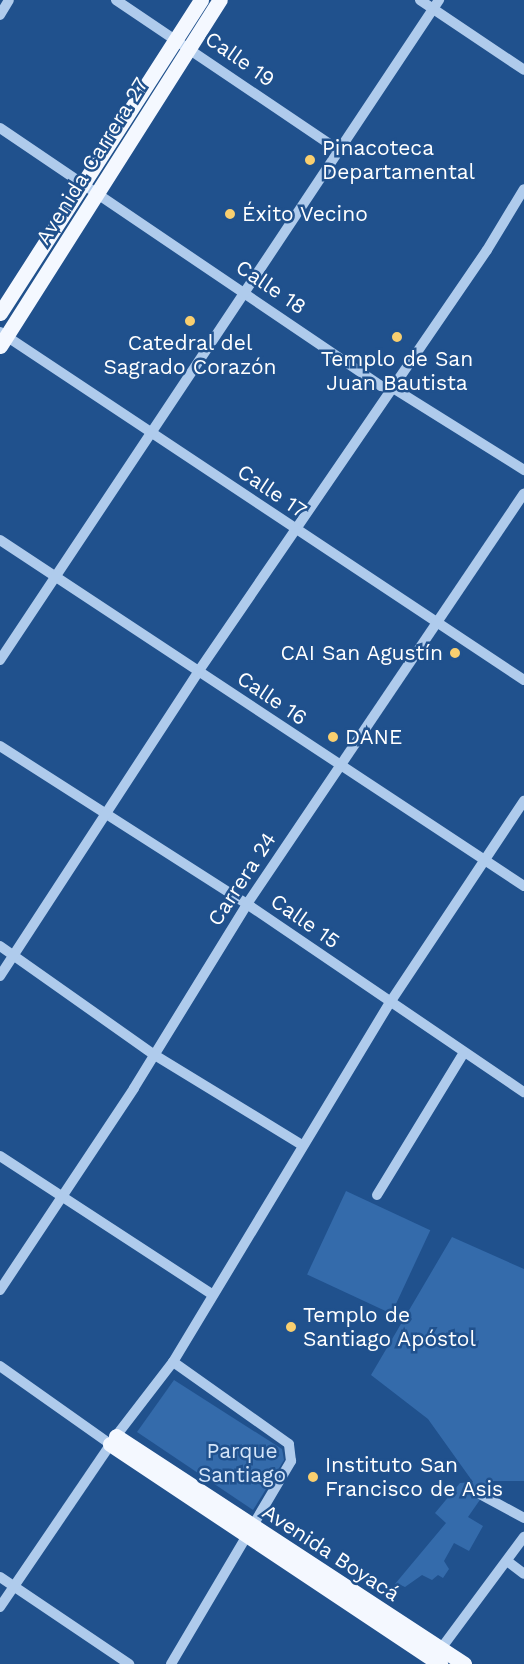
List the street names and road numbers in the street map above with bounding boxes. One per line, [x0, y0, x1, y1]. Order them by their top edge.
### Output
street label: Calle 19 [200, 26, 280, 92]
street label: Avenida Carrera 27 [30, 72, 154, 250]
street label: Calle 18 [231, 254, 311, 320]
street label: Calle 17 [232, 459, 312, 523]
street label: Calle 16 [232, 665, 312, 731]
street label: Carrera 24 [202, 827, 282, 931]
street label: Calle 15 [265, 888, 345, 954]
street label: Avenida Boyacá [257, 1499, 405, 1607]

